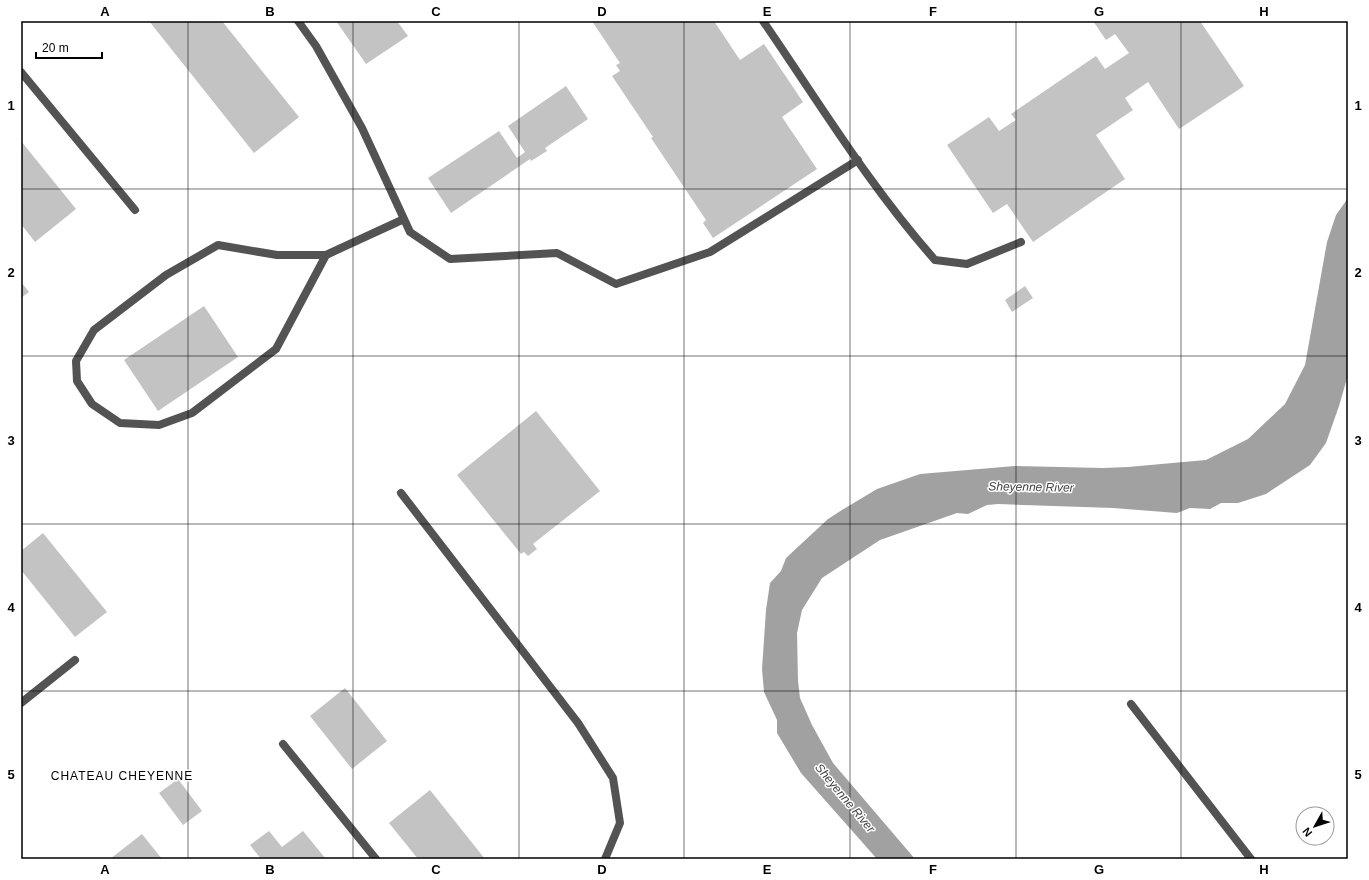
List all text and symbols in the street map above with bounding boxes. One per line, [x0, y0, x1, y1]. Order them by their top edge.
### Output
text: A [100, 4, 110, 19]
text: B [265, 4, 275, 19]
text: C [431, 4, 441, 19]
text: D [597, 4, 607, 19]
text: E [763, 4, 772, 19]
text: F [929, 4, 937, 19]
text: G [1094, 4, 1104, 19]
text: H [1259, 4, 1269, 19]
scale bar [36, 34, 102, 60]
text: 20 m [42, 41, 69, 55]
text: 1 [7, 98, 15, 113]
text: 1 [1354, 98, 1362, 113]
text: 2 [7, 265, 15, 280]
text: 2 [1354, 265, 1362, 280]
text: 3 [7, 433, 15, 448]
text: 3 [1354, 433, 1362, 448]
water label: Sheyenne River [988, 479, 1075, 495]
text: 4 [7, 600, 15, 615]
text: 4 [1354, 600, 1362, 615]
water label: Sheyenne River [812, 761, 878, 836]
text: 5 [7, 767, 15, 782]
text: 5 [1354, 767, 1362, 782]
district label: CHATEAU CHEYENNE [51, 769, 193, 783]
north arrow [1295, 806, 1335, 846]
text: N [1300, 825, 1314, 839]
text: A [100, 862, 110, 877]
text: B [265, 862, 275, 877]
text: C [431, 862, 441, 877]
text: D [597, 862, 607, 877]
text: E [763, 862, 772, 877]
text: F [929, 862, 937, 877]
text: G [1094, 862, 1104, 877]
text: H [1259, 862, 1269, 877]

